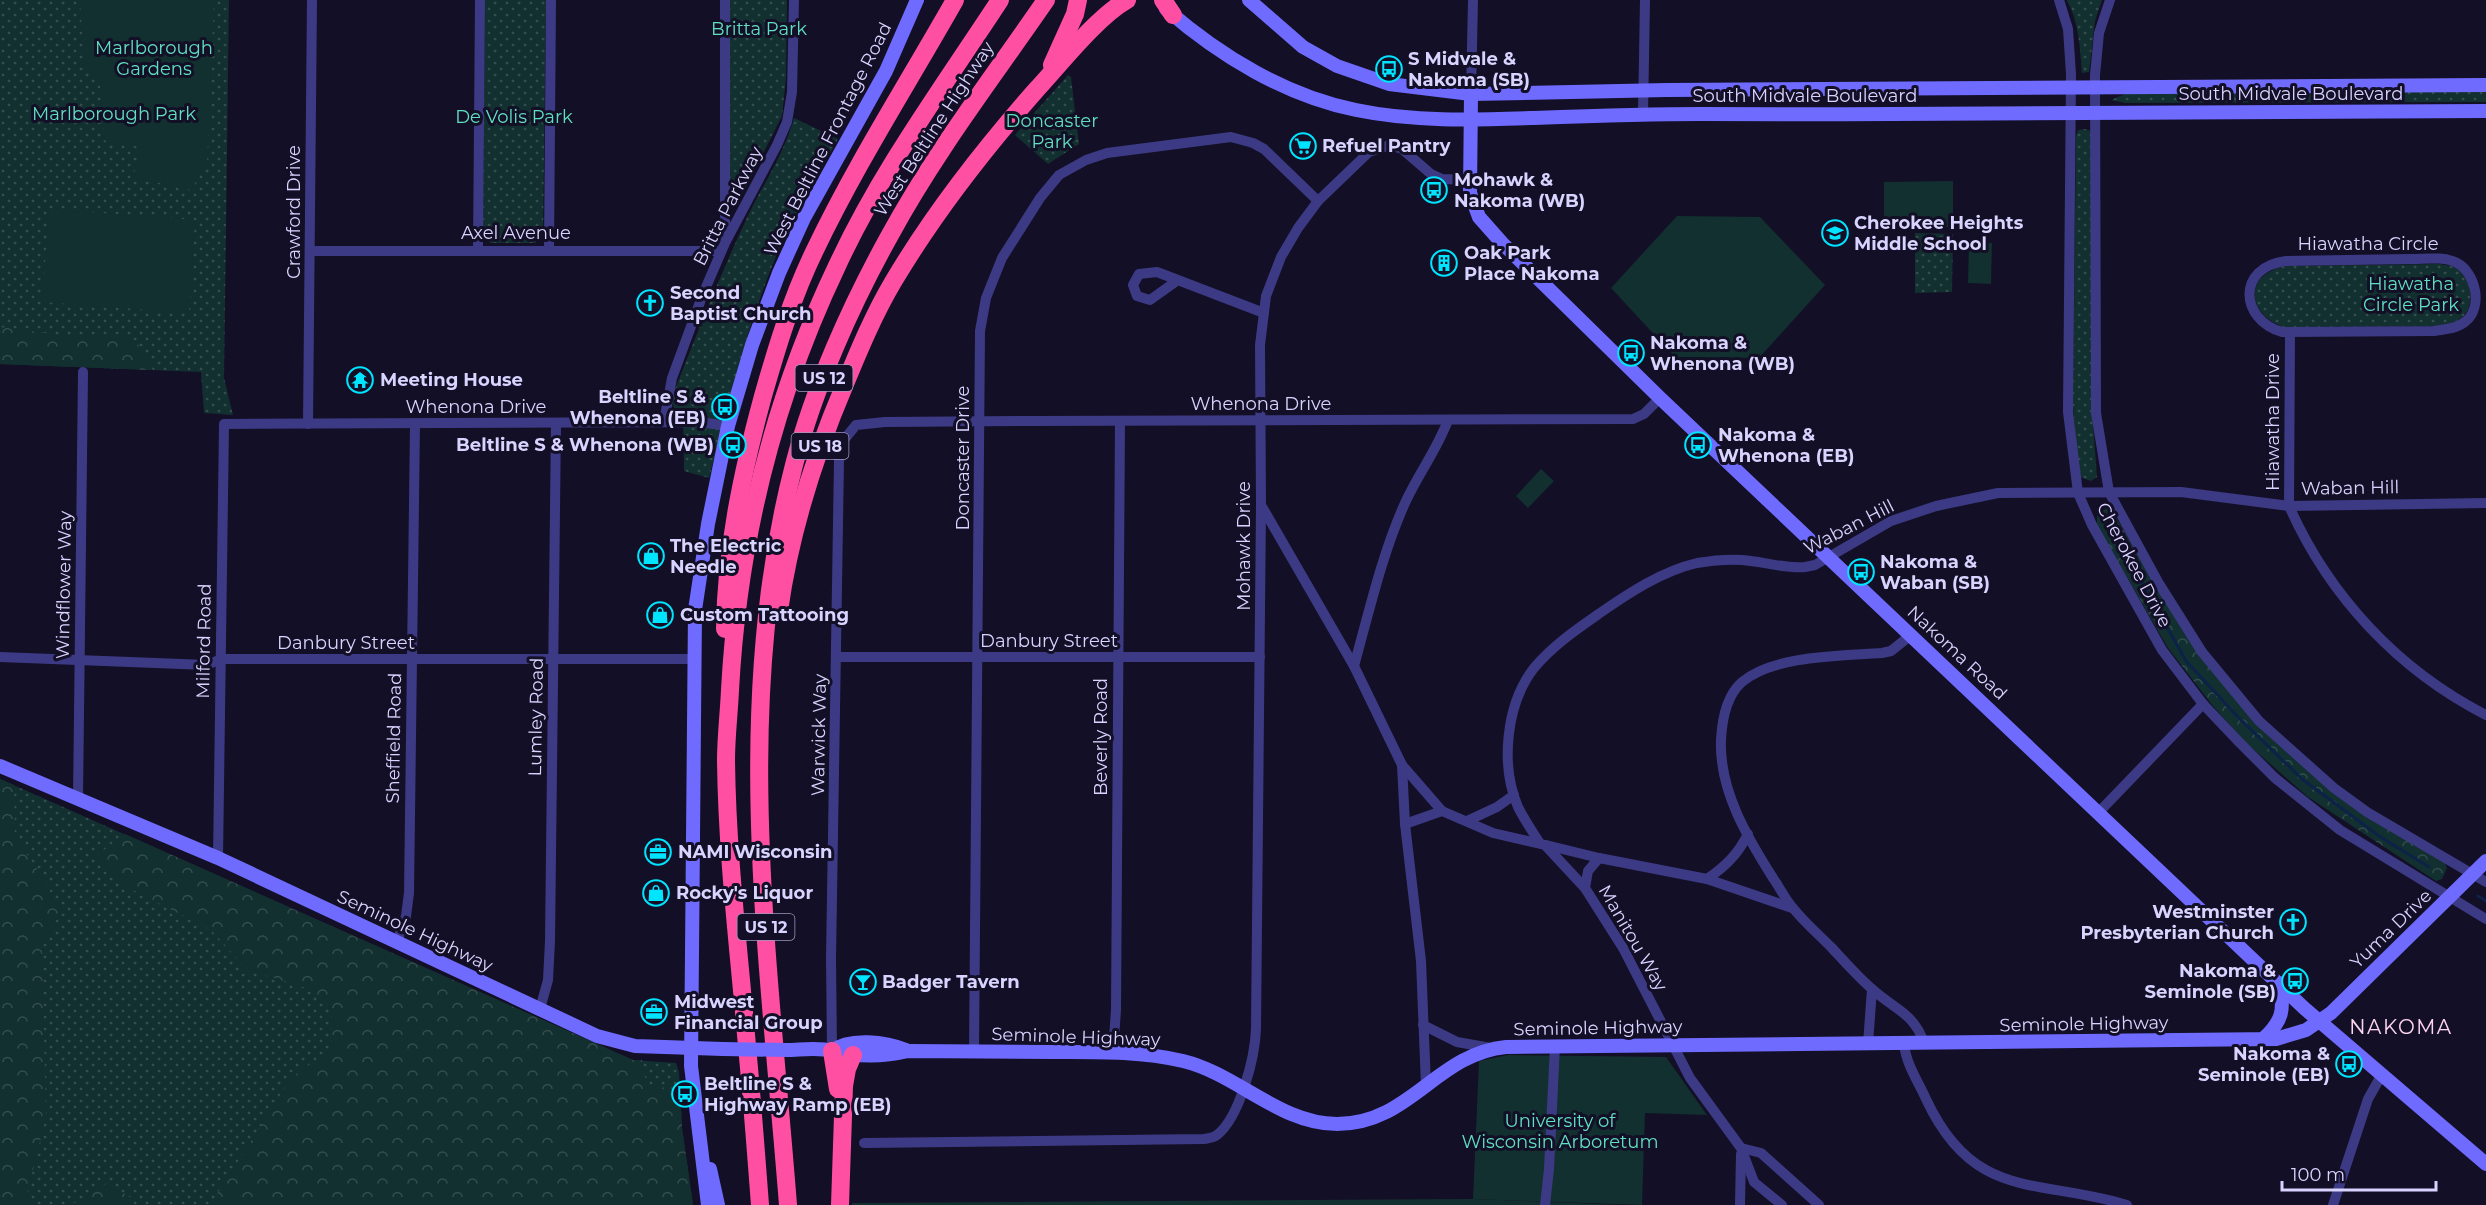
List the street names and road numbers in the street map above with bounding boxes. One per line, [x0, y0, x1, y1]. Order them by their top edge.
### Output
street label: West Beltline Frontage Road [759, 19, 897, 259]
street label: West Beltline Highway [869, 37, 999, 220]
street label: South Midvale Boulevard [2178, 83, 2404, 105]
street label: South Midvale Boulevard [1692, 85, 1918, 107]
street label: Britta Parkway [689, 143, 768, 269]
street label: Crawford Drive [283, 145, 305, 279]
street label: Axel Avenue [461, 222, 571, 244]
street label: Hiawatha Circle [2297, 233, 2439, 255]
street label: Hiawatha Drive [2262, 353, 2284, 491]
road number: US 12 [796, 365, 852, 391]
street label: Doncaster Drive [952, 385, 974, 530]
street label: Whenona Drive [1191, 393, 1332, 415]
street label: Whenona Drive [406, 396, 547, 418]
road number: US 18 [792, 433, 848, 459]
street label: Waban Hill [2301, 476, 2399, 500]
street label: Mohawk Drive [1233, 481, 1255, 611]
street label: Waban Hill [1800, 495, 1898, 559]
street label: Cherokee Drive [2092, 499, 2176, 631]
street label: Windflower Way [52, 511, 76, 659]
street label: Milford Road [192, 583, 216, 699]
street label: Nakoma Road [1903, 601, 2011, 705]
street label: Danbury Street [980, 630, 1118, 652]
street label: Danbury Street [277, 632, 415, 654]
street label: Lumley Road [524, 657, 548, 777]
street label: Sheffield Road [382, 672, 406, 804]
street label: Warwick Way [807, 673, 831, 796]
street label: Beverly Road [1090, 678, 1112, 796]
street label: Manitou Way [1594, 881, 1672, 995]
street label: Seminole Highway [334, 885, 496, 977]
street label: Yuma Drive [2346, 885, 2436, 973]
road number: US 12 [738, 914, 795, 940]
street label: Seminole Highway [1999, 1012, 2169, 1036]
street label: Seminole Highway [1513, 1016, 1683, 1040]
street label: Seminole Highway [991, 1023, 1161, 1051]

